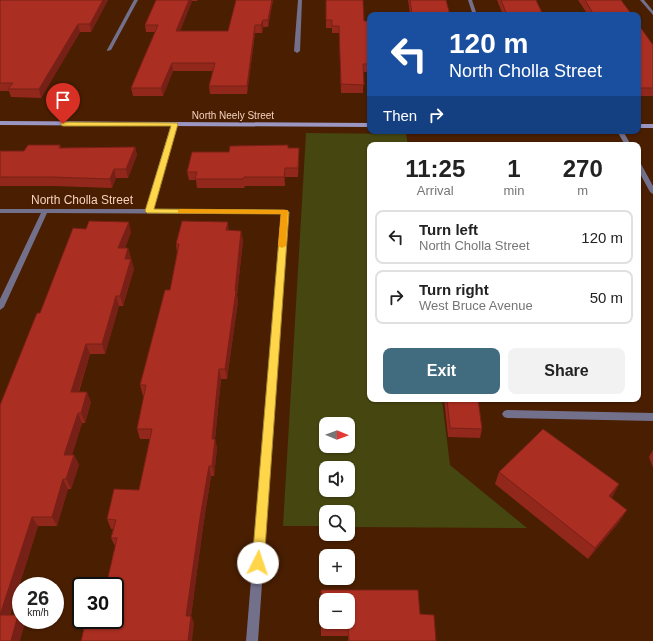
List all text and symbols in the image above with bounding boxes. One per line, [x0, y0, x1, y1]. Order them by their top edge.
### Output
icon: left [383, 28, 435, 80]
text: 120 m [449, 28, 528, 59]
text: North Cholla Street [449, 61, 602, 81]
pin [46, 83, 80, 124]
icon: arrive [52, 89, 74, 111]
icon: right [425, 104, 447, 126]
text: Then [383, 107, 417, 124]
street label: North Neely Street [192, 110, 274, 121]
text: 11:25 [405, 155, 465, 182]
text: 1 [507, 155, 521, 182]
text: 270 [563, 155, 603, 182]
text: Arrival [417, 183, 454, 198]
text: min [504, 183, 524, 198]
text: m [577, 183, 588, 198]
street label: North Cholla Street [31, 193, 134, 207]
text: Turn left [419, 221, 478, 238]
icon: left [385, 226, 407, 248]
text: 120 m [581, 229, 623, 246]
text: North Cholla Street [419, 238, 530, 253]
text: Turn right [419, 281, 489, 298]
icon: right [385, 286, 407, 308]
text: 50 m [590, 289, 623, 306]
text: West Bruce Avenue [419, 298, 533, 313]
button: Exit [383, 348, 500, 394]
button: Share [508, 348, 625, 394]
north arrow [319, 417, 355, 453]
map controls [319, 417, 355, 629]
button: sound [319, 461, 355, 497]
button: search [319, 505, 355, 541]
position arrow [237, 542, 279, 584]
button: + [319, 549, 355, 585]
speed limit sign: 30 [72, 577, 124, 629]
text: 26 [27, 587, 49, 609]
button: − [319, 593, 355, 629]
text: km/h [27, 607, 49, 618]

